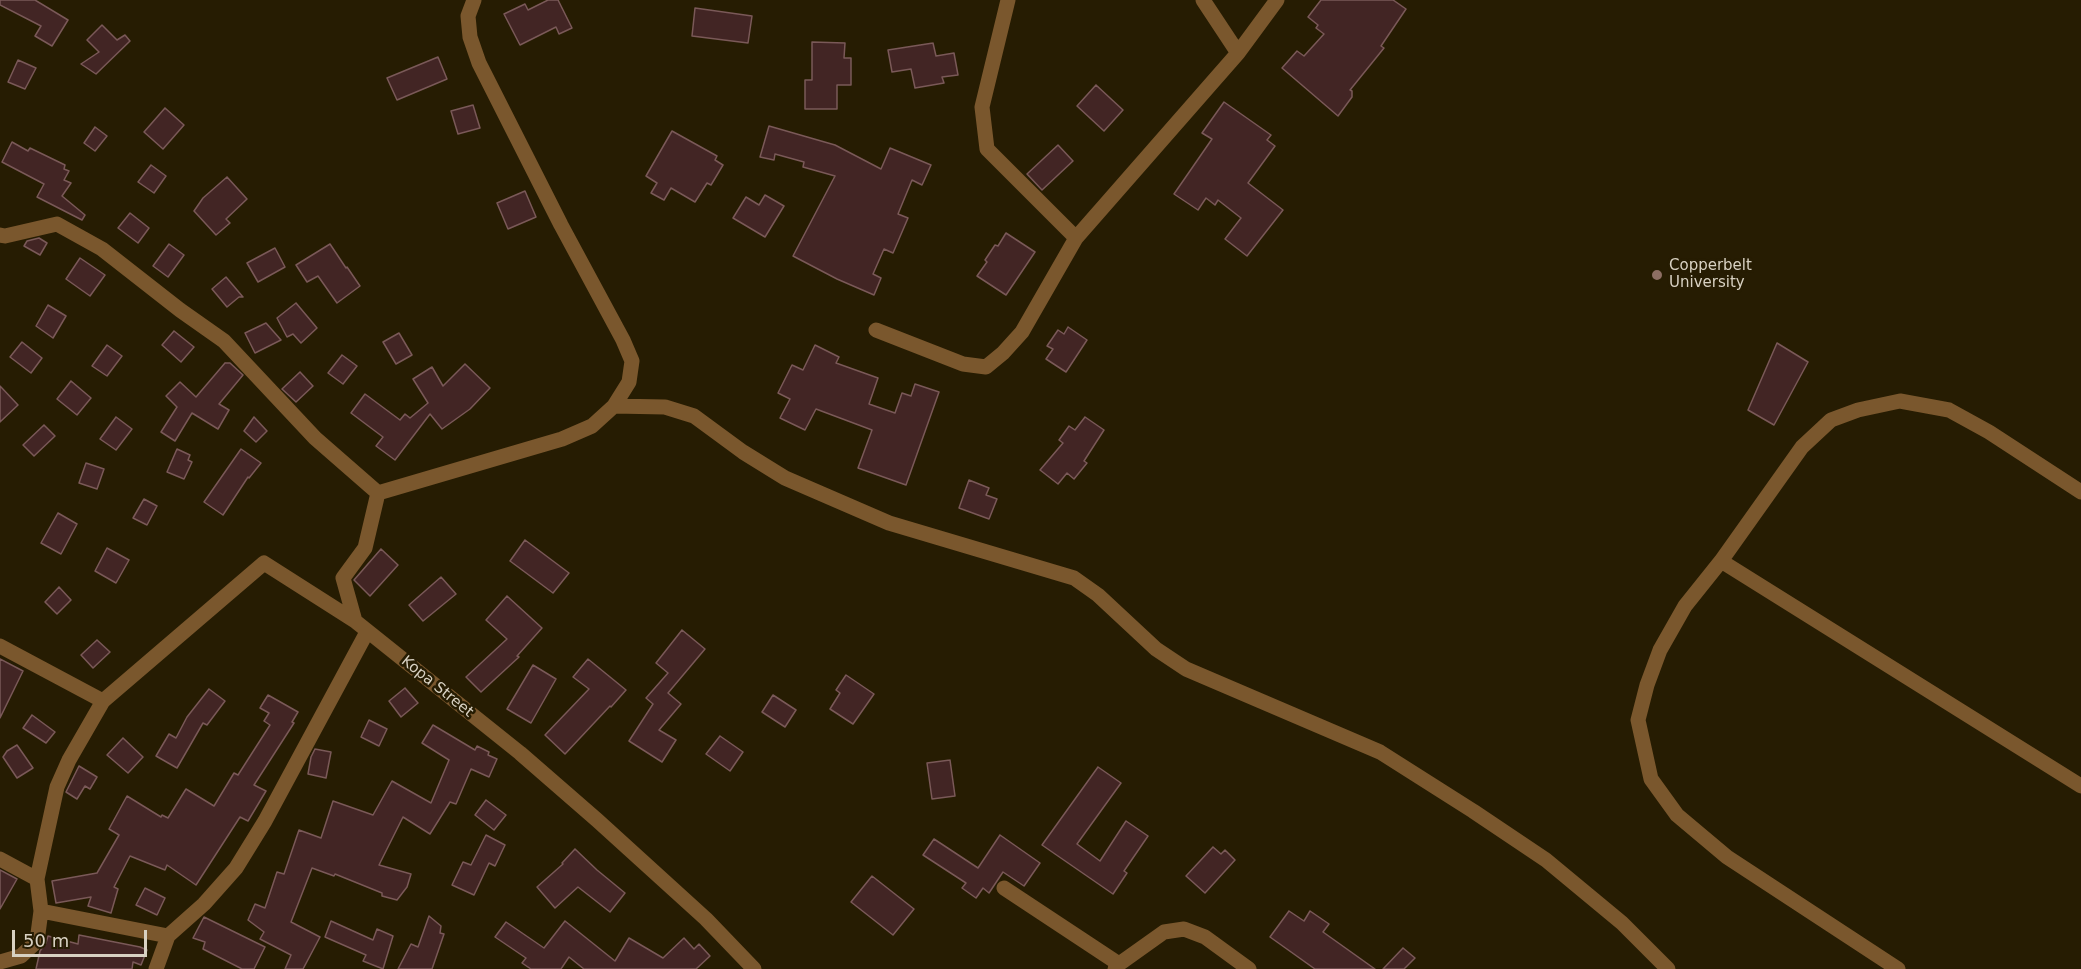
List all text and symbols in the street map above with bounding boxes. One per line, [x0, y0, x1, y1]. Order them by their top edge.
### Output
place label: Copperbelt University [1669, 257, 1752, 292]
marker: Copperbelt University [1650, 268, 1664, 282]
street label: Kopa Street [397, 653, 477, 721]
scale bar [15, 918, 150, 956]
text: 50 m [23, 930, 69, 951]

